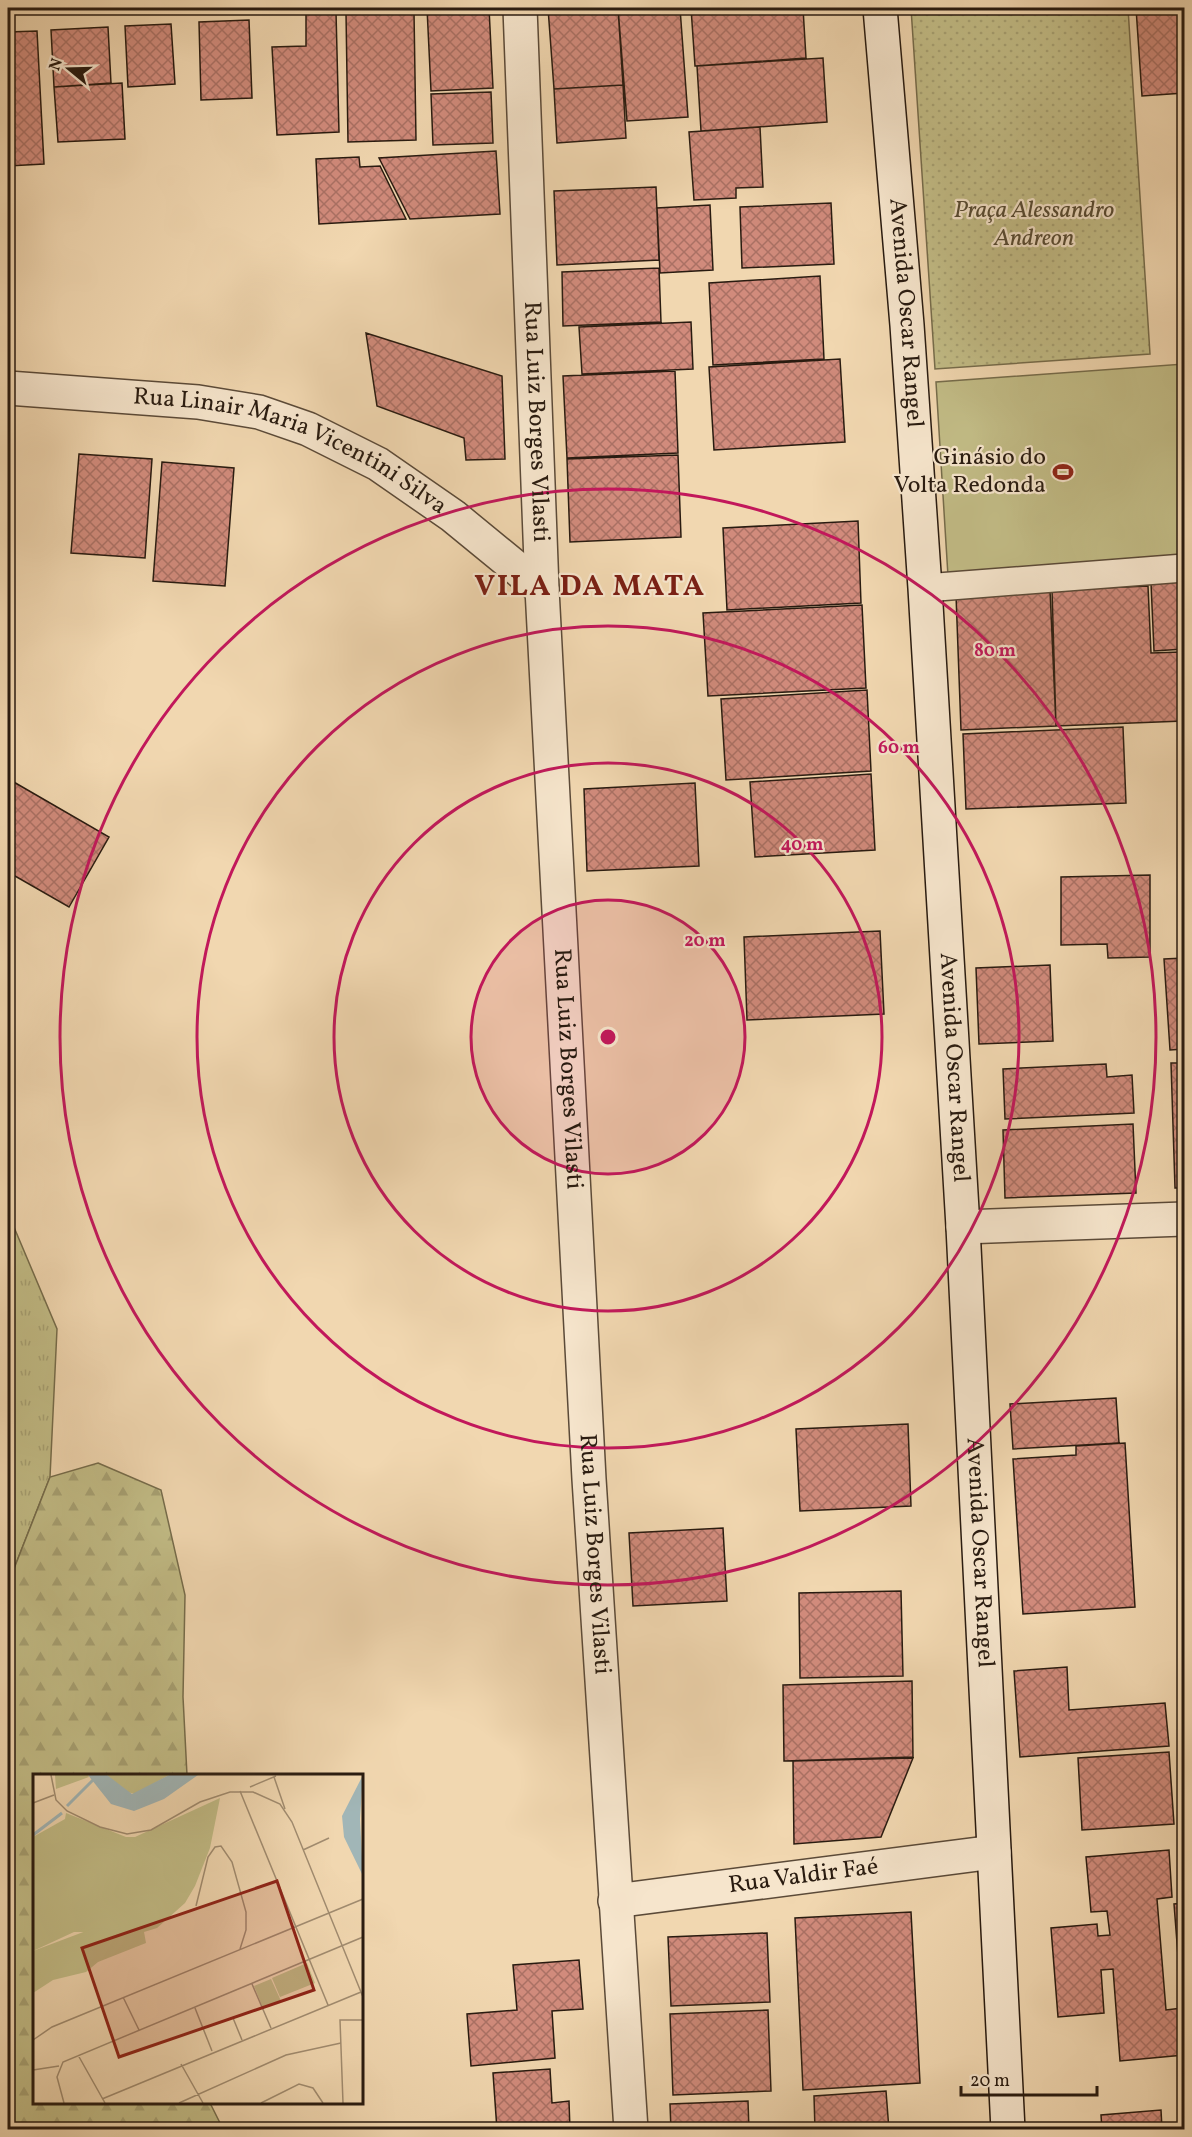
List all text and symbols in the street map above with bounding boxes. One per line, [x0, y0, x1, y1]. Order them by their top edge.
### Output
north arrow [39, 39, 99, 99]
text: N [44, 55, 69, 74]
park label: Praça Alessandro Andreon [954, 194, 1114, 256]
street label: Avenida Oscar Rangel [879, 197, 931, 429]
street label: Rua Luiz Borges Vilasti [514, 301, 557, 543]
street label: Rua Linair Maria Vicentini Silva [132, 380, 453, 524]
place label: Ginásio do Volta Redonda [894, 441, 1046, 503]
sports icon: Ginásio do Volta Redonda [1051, 460, 1075, 484]
district label: VILA DA MATA [474, 566, 706, 608]
text: 80 m [974, 639, 1016, 664]
text: 60 m [878, 736, 920, 761]
text: 40 m [781, 833, 823, 858]
text: 20 m [684, 929, 726, 954]
street label: Rua Luiz Borges Vilasti [544, 948, 591, 1190]
street label: Avenida Oscar Rangel [930, 952, 977, 1183]
centre of rings [598, 1027, 618, 1047]
street label: Rua Luiz Borges Vilasti [570, 1433, 619, 1676]
street label: Avenida Oscar Rangel [957, 1437, 1002, 1668]
inset map [33, 1774, 363, 2104]
street label: Rua Valdir Faé [727, 1850, 880, 1903]
scale bar [961, 2059, 1098, 2097]
text: 20 m [970, 2069, 1010, 2094]

